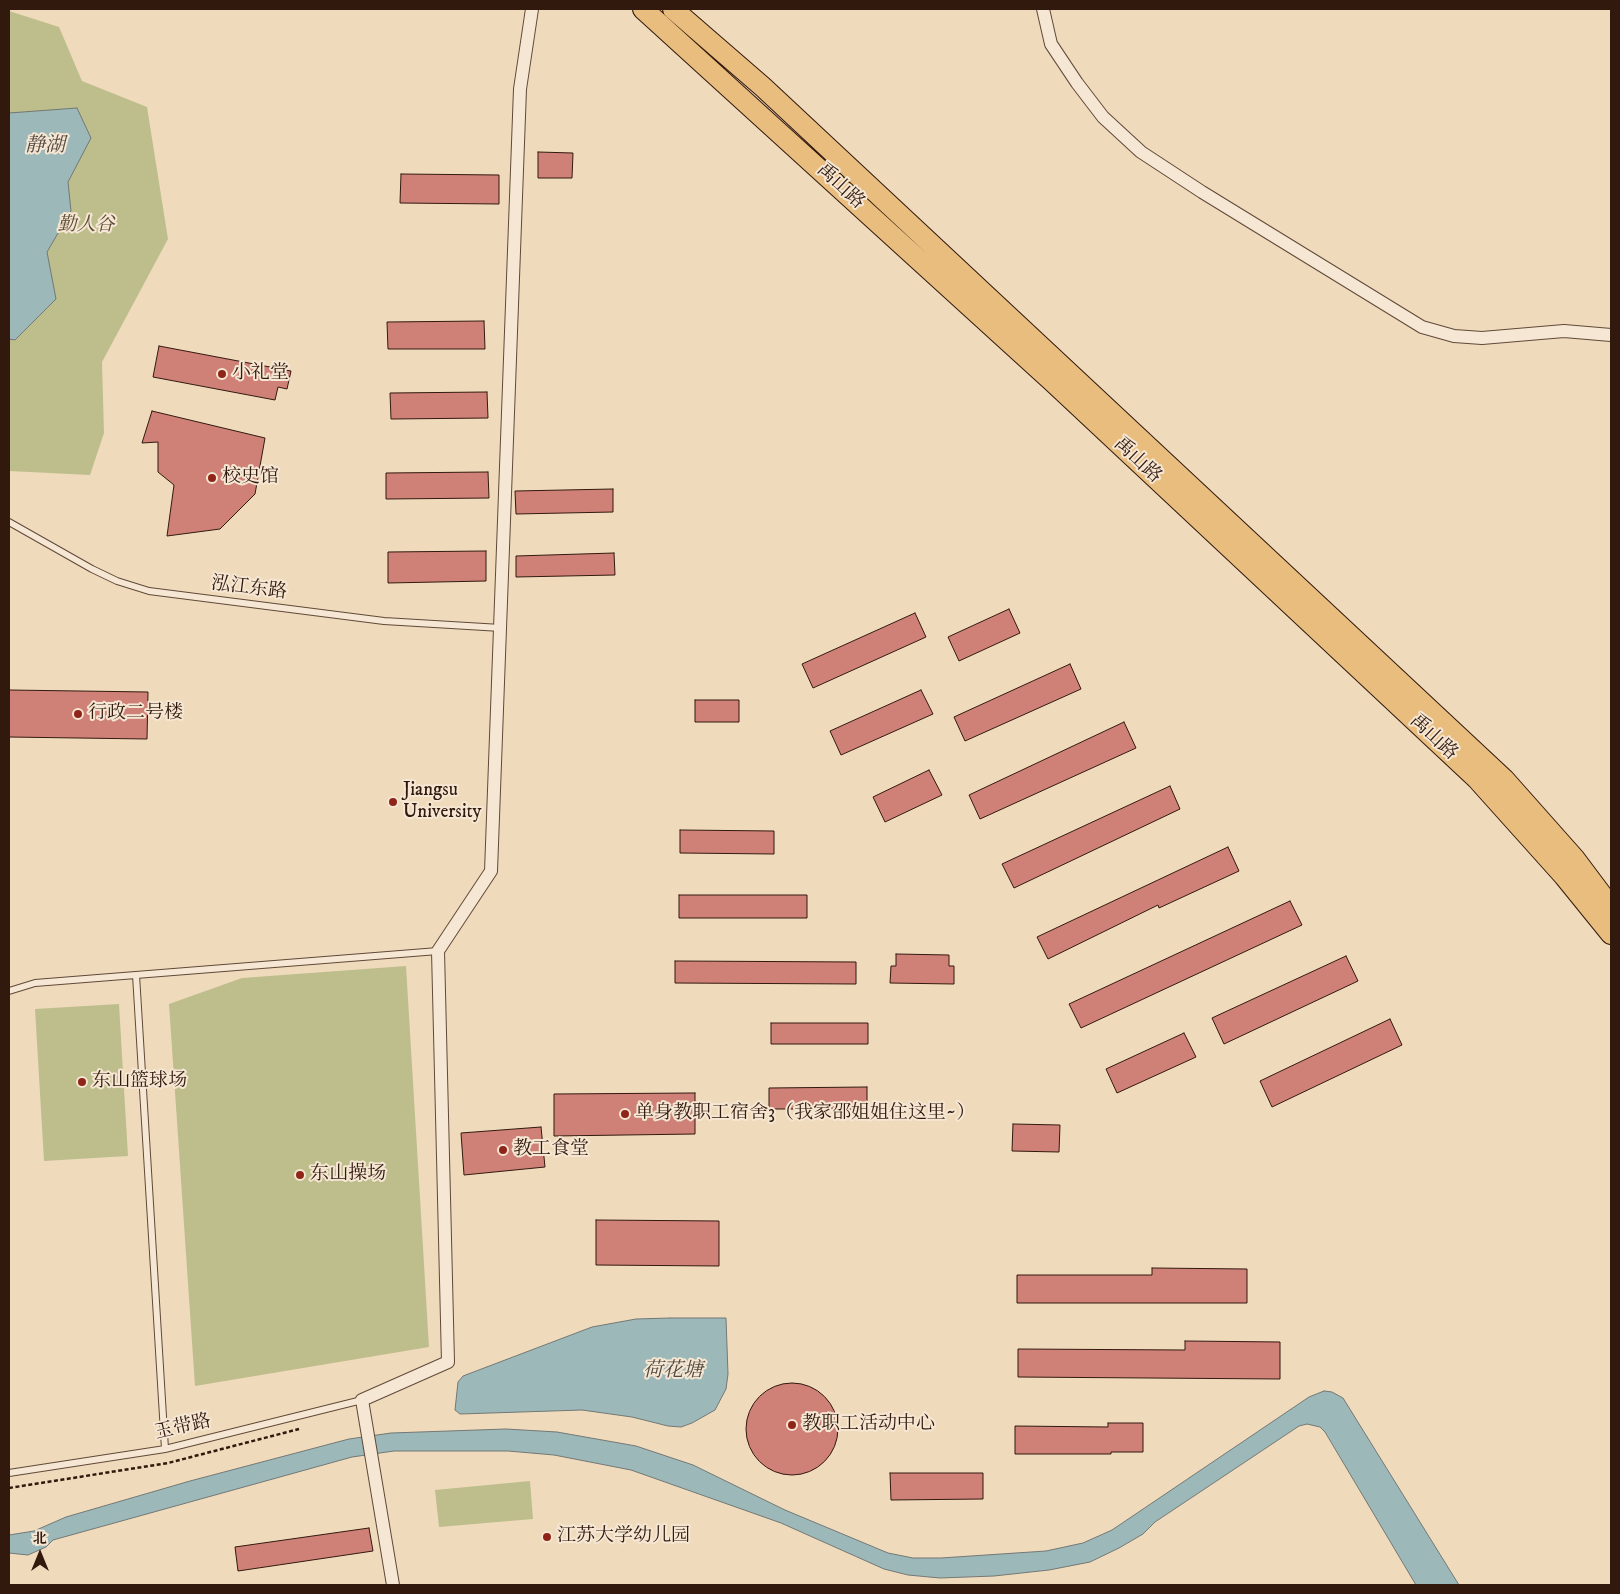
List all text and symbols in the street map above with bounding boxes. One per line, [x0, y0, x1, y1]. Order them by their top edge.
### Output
water label: 静湖 [25, 135, 65, 159]
street label: 禹山路 [811, 159, 869, 215]
park label: 勤人谷 [58, 215, 114, 237]
place label: 小礼堂 [232, 363, 289, 385]
marker: 小礼堂 [216, 368, 228, 380]
street label: 禹山路 [1108, 433, 1166, 489]
place label: 校史馆 [222, 467, 279, 489]
marker: 校史馆 [206, 472, 218, 484]
street label: 泓江东路 [210, 573, 288, 605]
place label: 行政二号楼 [88, 703, 183, 725]
marker: 行政二号楼 [72, 708, 84, 720]
street label: 禹山路 [1404, 710, 1462, 766]
place label: Jiangsu University [403, 780, 482, 824]
marker: Jiangsu University [387, 796, 399, 808]
place label: 东山篮球场 [92, 1071, 187, 1093]
marker: 东山篮球场 [76, 1076, 88, 1088]
place label: 单身教职工宿舍3（我家邵姐姐住这里~） [635, 1103, 975, 1125]
marker: 单身教职工宿舍3（我家邵姐姐住这里~） [619, 1108, 631, 1120]
place label: 教工食堂 [513, 1139, 589, 1161]
marker: 教工食堂 [497, 1144, 509, 1156]
place label: 东山操场 [310, 1164, 386, 1186]
marker: 东山操场 [294, 1169, 306, 1181]
water label: 荷花塘 [643, 1360, 703, 1384]
street label: 玉带路 [153, 1410, 213, 1446]
place label: 教职工活动中心 [802, 1414, 935, 1436]
marker: 教职工活动中心 [786, 1419, 798, 1431]
place label: 江苏大学幼儿园 [557, 1526, 690, 1548]
north arrow [15, 1529, 65, 1579]
text: 北 [33, 1530, 47, 1548]
marker: 江苏大学幼儿园 [541, 1531, 553, 1543]

